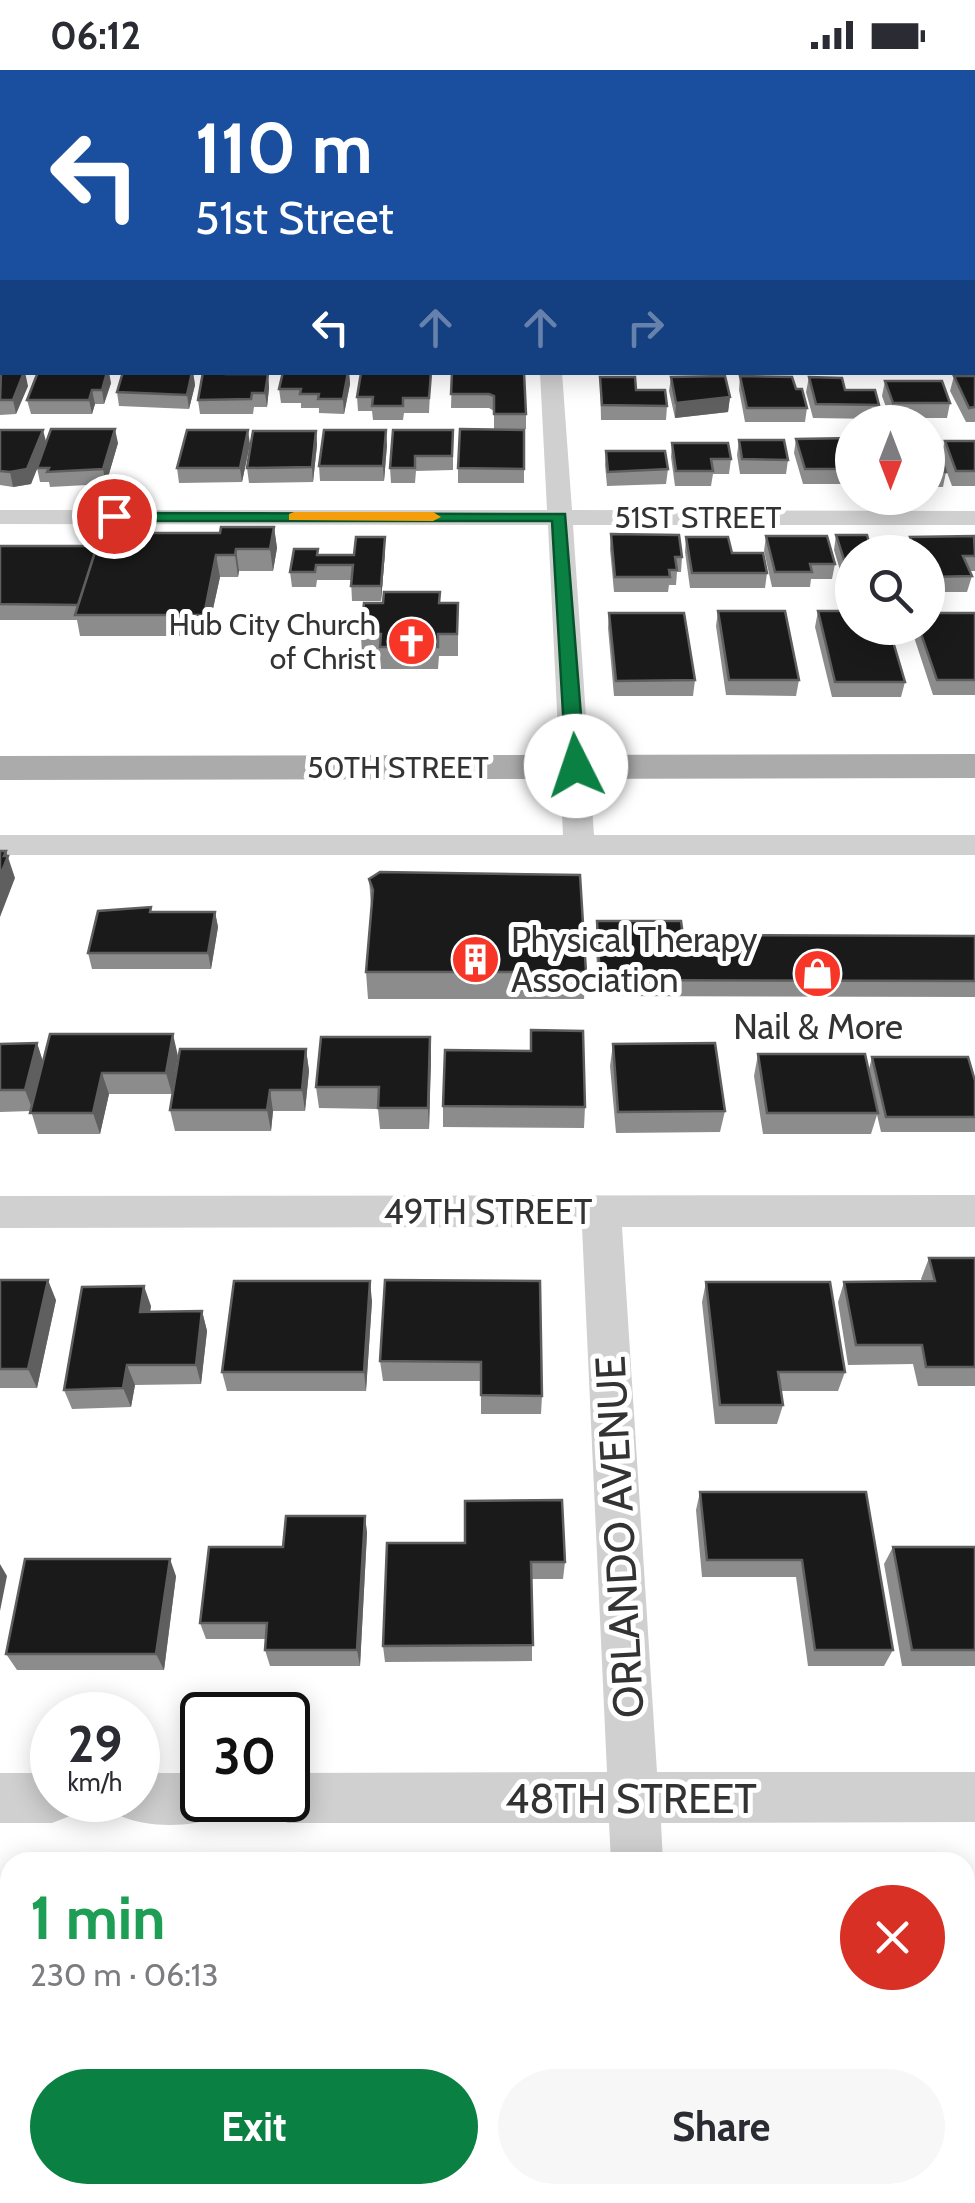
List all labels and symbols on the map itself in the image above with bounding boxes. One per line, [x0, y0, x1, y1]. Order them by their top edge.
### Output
north arrow [835, 405, 945, 515]
pin [72, 474, 157, 559]
street label: 51ST STREET [614, 499, 782, 536]
place label: Hub City Church of Christ [169, 606, 376, 677]
church icon: Hub City Church of Christ [385, 615, 437, 667]
position arrow [524, 714, 628, 818]
street label: 50TH STREET [307, 749, 489, 786]
place label: Physical Therapy Association [511, 918, 758, 1001]
building icon: Physical Therapy Association [450, 933, 502, 985]
shop icon: Nail & More [792, 948, 844, 1000]
place label: Nail & More [733, 1005, 903, 1048]
street label: 49TH STREET [384, 1190, 593, 1233]
street label: ORLANDO AVENUE [584, 1355, 654, 1719]
speed limit sign: 30 [180, 1692, 310, 1822]
street label: 48TH STREET [505, 1772, 757, 1824]

